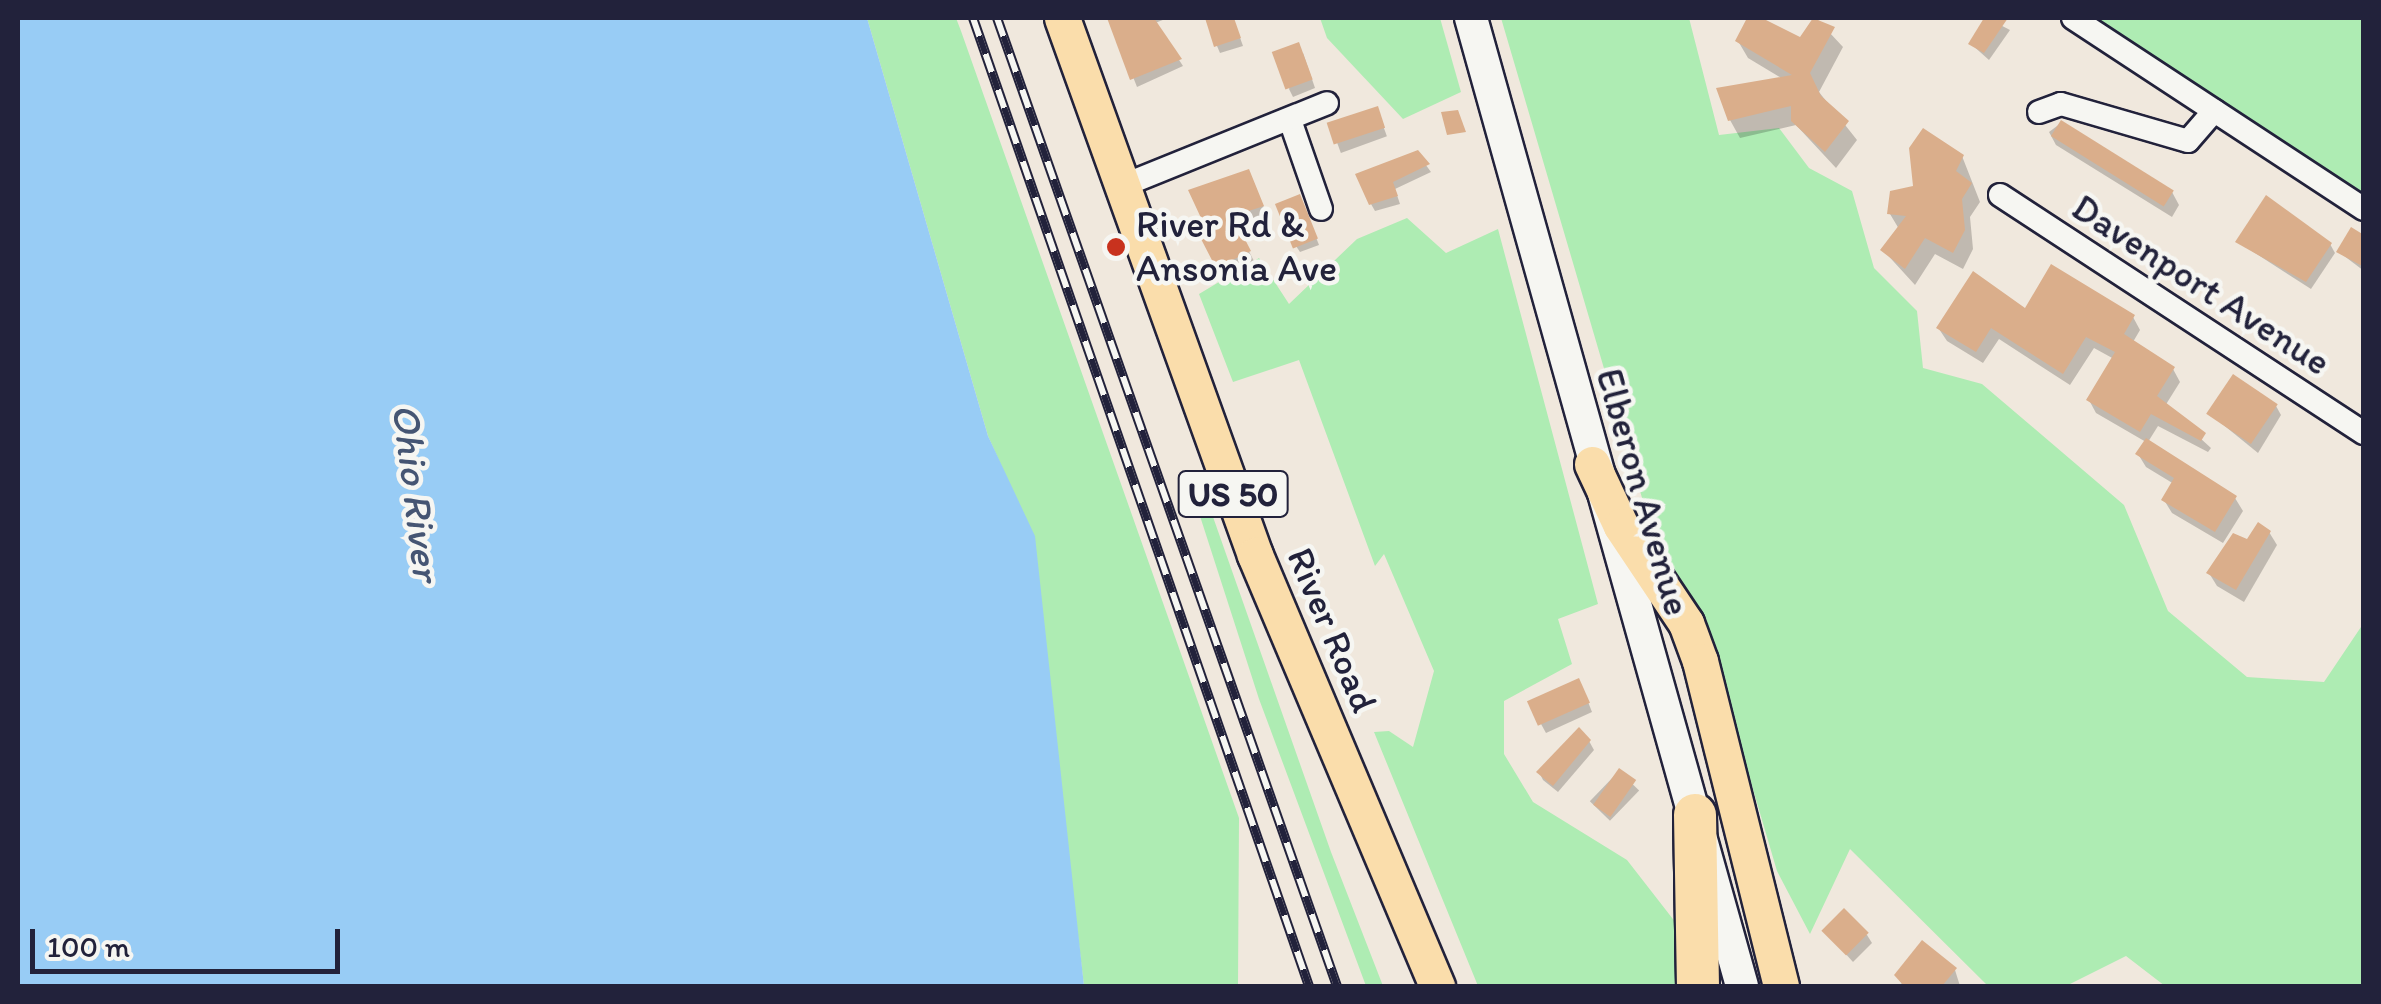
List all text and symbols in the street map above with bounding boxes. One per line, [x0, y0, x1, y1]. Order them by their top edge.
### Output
street label: Davenport Avenue [2064, 185, 2338, 385]
place label: River Rd & Ansonia Ave [1136, 202, 1337, 292]
marker: River Rd & Ansonia Ave [1105, 236, 1127, 258]
street label: Elberon Avenue [1586, 364, 1700, 620]
water label: Ohio River [382, 401, 452, 583]
road number: US 50 [1176, 464, 1290, 524]
street label: River Road [1277, 541, 1387, 719]
scale bar [35, 909, 345, 971]
text: 100 m [47, 928, 130, 965]

